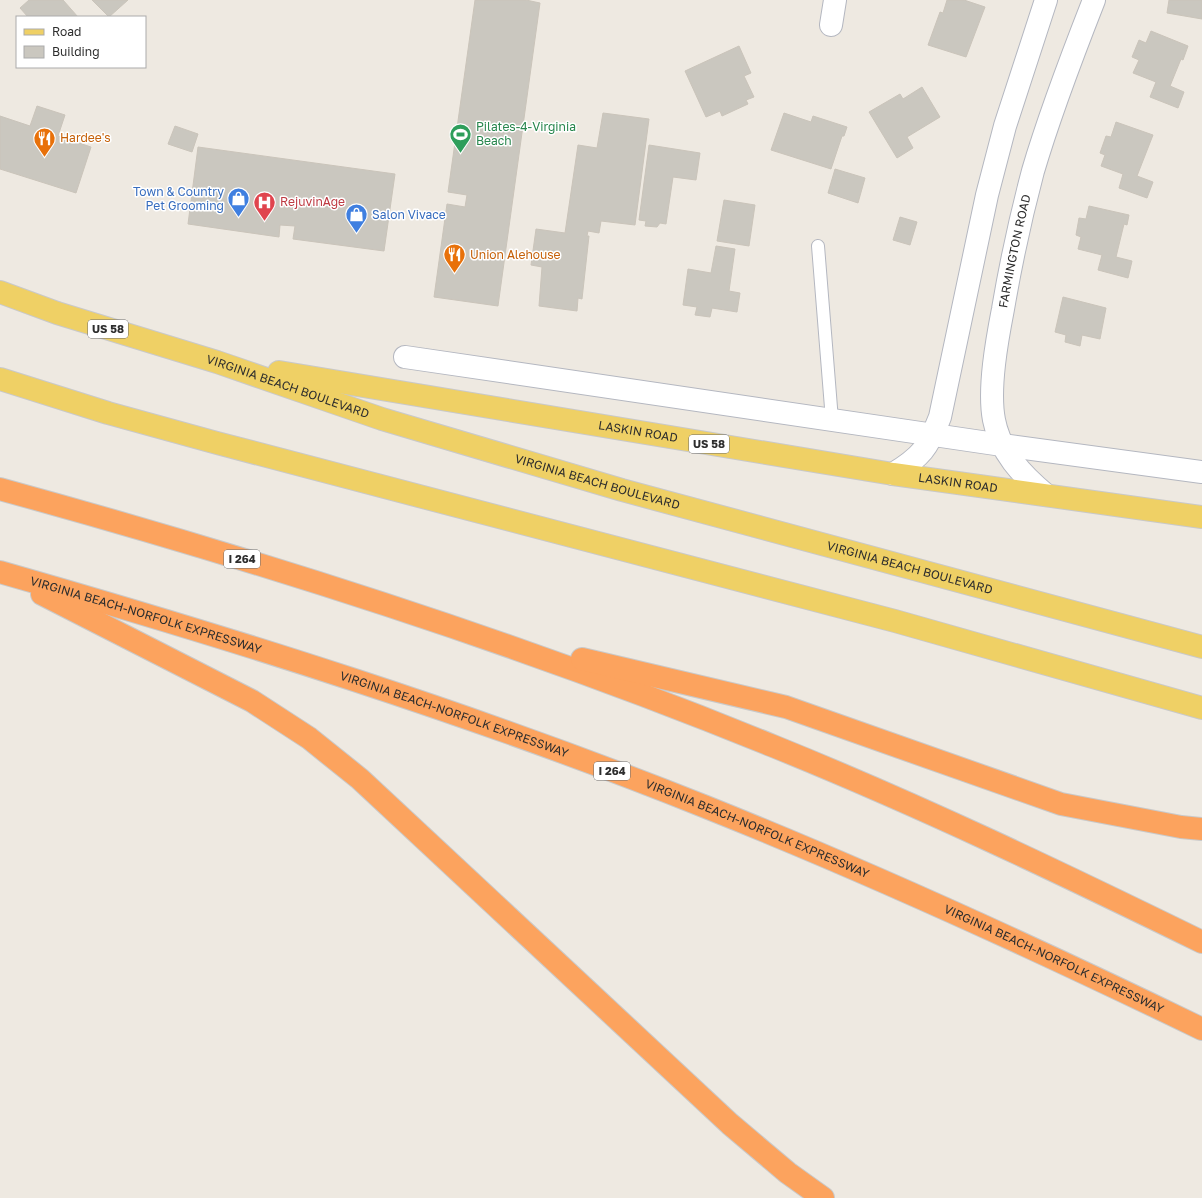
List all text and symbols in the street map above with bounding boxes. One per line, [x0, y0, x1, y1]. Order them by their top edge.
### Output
legend [16, 16, 146, 68]
text: Road [52, 24, 81, 39]
text: Building [52, 44, 100, 59]
place label: Pilates-4-Virginia Beach [476, 119, 576, 148]
sports icon: Pilates-4-Virginia Beach [448, 121, 474, 154]
restaurant icon: Hardee's [31, 125, 57, 158]
place label: Hardee's [60, 130, 111, 145]
place label: Town & Country Pet Grooming [133, 184, 224, 213]
shop icon: Town & Country Pet Grooming [226, 186, 252, 219]
hospital icon: RejuvinAge [251, 189, 277, 222]
street label: FARMINGTON ROAD [995, 193, 1034, 309]
place label: RejuvinAge [280, 194, 345, 209]
shop icon: Salon Vivace [344, 202, 370, 235]
place label: Salon Vivace [372, 207, 446, 222]
restaurant icon: Union Alehouse [441, 242, 467, 275]
place label: Union Alehouse [470, 247, 561, 262]
road number: US 58 [88, 320, 128, 338]
street label: VIRGINIA BEACH BOULEVARD [205, 351, 371, 421]
street label: LASKIN ROAD [597, 417, 679, 445]
road number: US 58 [689, 435, 729, 453]
street label: VIRGINIA BEACH BOULEVARD [513, 451, 682, 512]
street label: LASKIN ROAD [917, 470, 999, 496]
street label: VIRGINIA BEACH BOULEVARD [825, 538, 994, 597]
road number: I 264 [224, 550, 260, 568]
street label: VIRGINIA BEACH-NORFOLK EXPRESSWAY [28, 573, 264, 657]
street label: VIRGINIA BEACH-NORFOLK EXPRESSWAY [338, 668, 571, 761]
road number: I 264 [594, 762, 630, 780]
street label: VIRGINIA BEACH-NORFOLK EXPRESSWAY [643, 776, 872, 881]
street label: VIRGINIA BEACH-NORFOLK EXPRESSWAY [942, 901, 1167, 1017]

